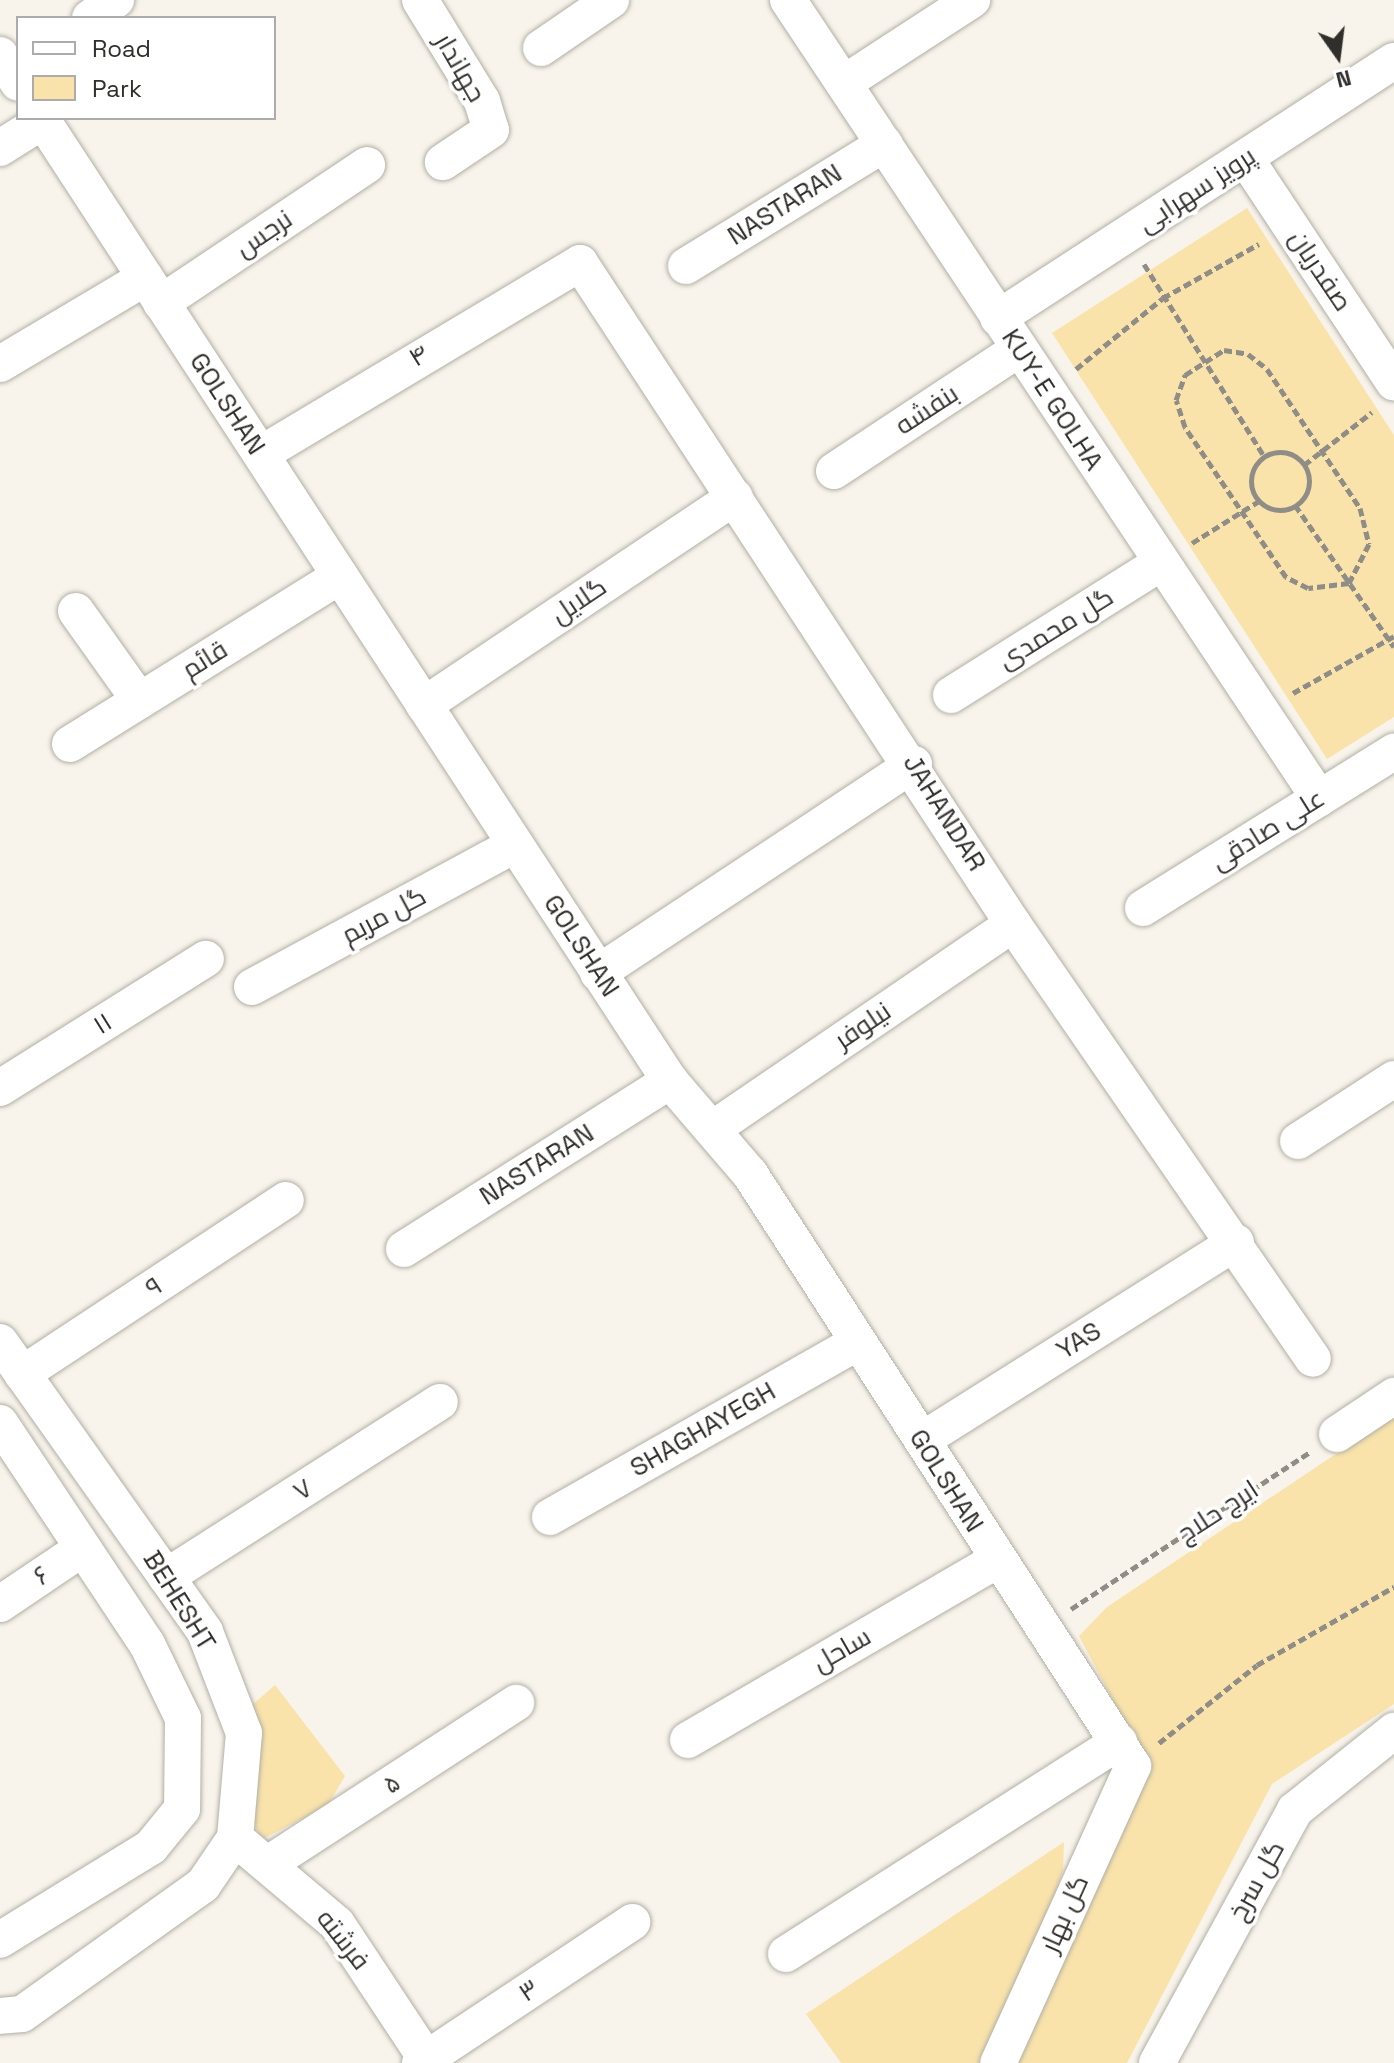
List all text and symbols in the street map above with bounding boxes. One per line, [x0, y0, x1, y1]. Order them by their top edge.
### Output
legend [16, 16, 276, 120]
north arrow [1298, 16, 1378, 96]
street label: جهاندار [428, 28, 492, 108]
text: Road [92, 33, 151, 64]
text: N [1333, 64, 1354, 95]
text: Park [92, 73, 142, 104]
street label: پرویز سهرابی [1132, 141, 1262, 239]
street label: NASTARAN [722, 158, 848, 252]
street label: نرجس [230, 204, 298, 264]
street label: صفدریان [1282, 225, 1358, 317]
street label: KUY-E GOLHA [995, 324, 1109, 476]
street label: ۴ [403, 338, 435, 374]
street label: GOLSHAN [182, 347, 272, 461]
street label: بنفشه [890, 378, 964, 442]
street label: گلایل [545, 571, 613, 631]
street label: گل محمدی [993, 581, 1119, 677]
street label: قائم [177, 634, 233, 686]
street label: JAHANDAR [896, 749, 992, 877]
street label: علی صادقی [1205, 783, 1331, 877]
street label: گل مریم [337, 881, 431, 951]
street label: GOLSHAN [536, 889, 626, 1003]
street label: نیلوفر [829, 996, 897, 1056]
street label: ۱۱ [88, 1007, 118, 1041]
street label: NASTARAN [474, 1118, 600, 1212]
street label: ۹ [140, 1270, 168, 1304]
street label: YAS [1051, 1316, 1107, 1366]
street label: SHAGHAYEGH [625, 1376, 781, 1484]
street label: GOLSHAN [902, 1424, 990, 1538]
street label: ۷ [288, 1472, 318, 1508]
street label: ایرج حلاج [1172, 1474, 1264, 1550]
street label: BEHESHT [136, 1545, 222, 1657]
street label: ۶ [28, 1560, 56, 1592]
street label: ساحل [807, 1621, 877, 1679]
street label: ۵ [378, 1767, 406, 1801]
street label: گل سرخ [1222, 1836, 1292, 1926]
street label: گل بهار [1034, 1871, 1096, 1957]
street label: فرشته [310, 1904, 376, 1976]
street label: ۳ [513, 1973, 545, 2009]

